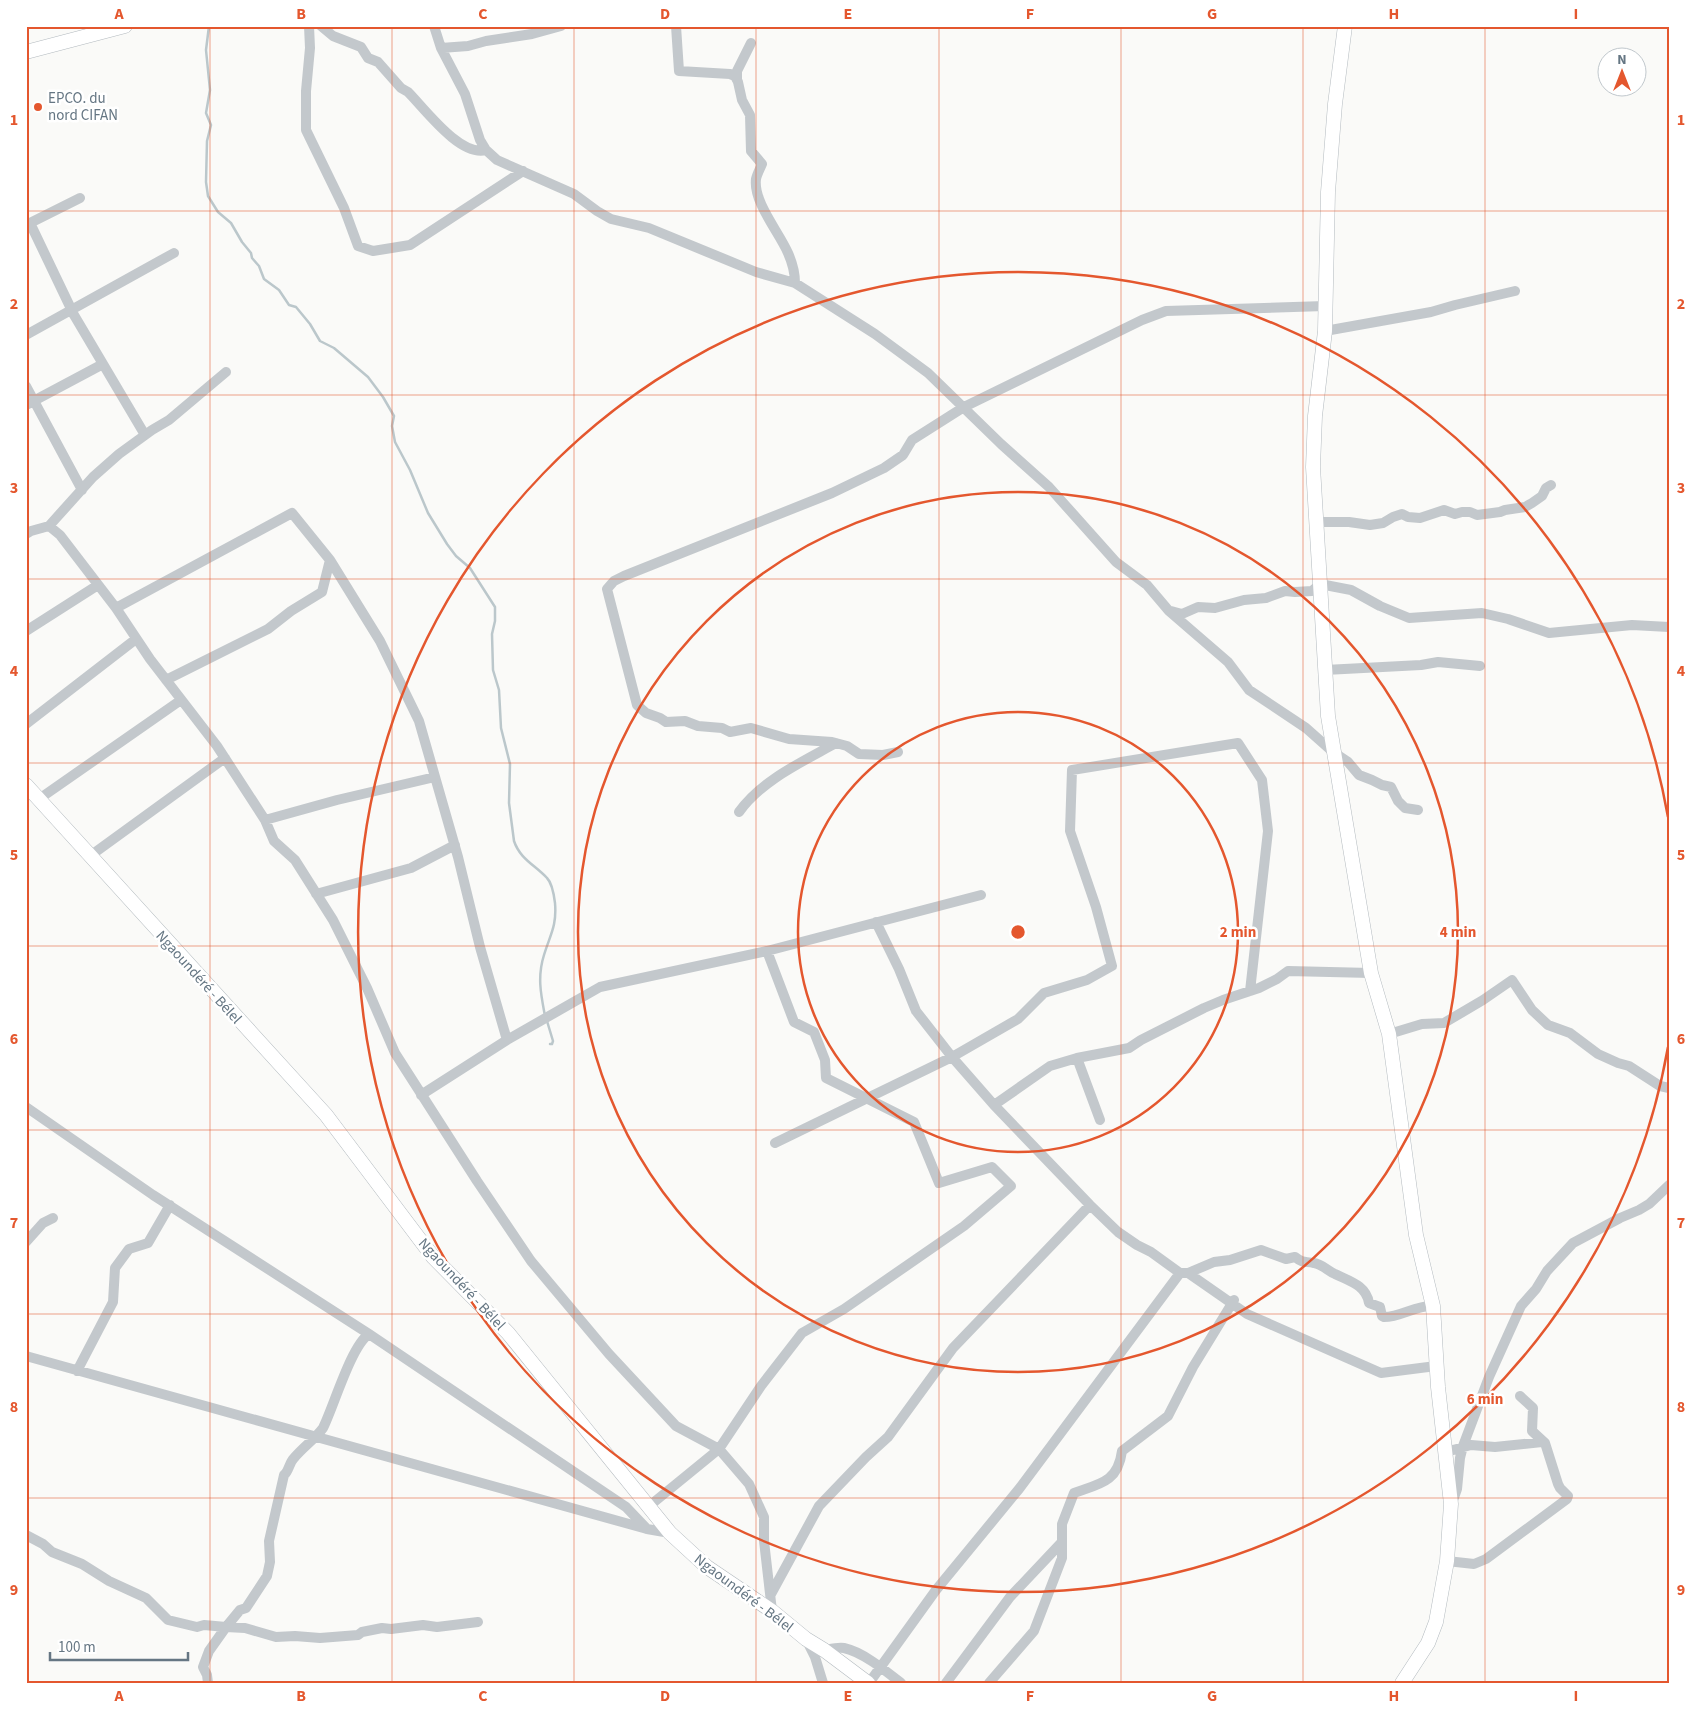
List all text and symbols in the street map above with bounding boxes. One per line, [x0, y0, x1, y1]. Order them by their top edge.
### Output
text: A [113, 3, 124, 25]
text: B [296, 3, 306, 25]
text: C [478, 3, 488, 25]
text: D [660, 3, 670, 25]
text: E [844, 3, 852, 25]
text: F [1026, 3, 1034, 25]
text: G [1207, 3, 1217, 25]
text: H [1389, 3, 1399, 25]
text: I [1574, 3, 1578, 25]
north arrow [1598, 48, 1648, 98]
text: N [1617, 50, 1627, 70]
place label: EPCO. du nord CIFAN [48, 88, 118, 126]
marker: EPCO. du nord CIFAN [32, 101, 44, 113]
text: 1 [10, 109, 18, 131]
text: 1 [1677, 109, 1685, 131]
text: 2 [10, 293, 18, 315]
text: 2 [1677, 293, 1685, 315]
text: 3 [10, 477, 18, 499]
text: 3 [1677, 477, 1685, 499]
text: 4 [10, 660, 19, 682]
text: 4 [1677, 660, 1686, 682]
text: 5 [10, 844, 18, 866]
text: 5 [1677, 844, 1685, 866]
text: 2 min [1220, 922, 1256, 943]
text: 4 min [1440, 922, 1476, 943]
centre of rings [1009, 923, 1027, 941]
street label: Ngaoundéré - Bélel [151, 926, 246, 1029]
text: 6 [10, 1028, 18, 1050]
text: 6 [1677, 1028, 1685, 1050]
text: 7 [10, 1212, 18, 1234]
text: 7 [1677, 1212, 1685, 1234]
street label: Ngaoundéré - Bélel [413, 1234, 510, 1335]
text: 6 min [1467, 1389, 1503, 1410]
text: 8 [10, 1396, 18, 1418]
text: 8 [1677, 1396, 1685, 1418]
street label: Ngaoundéré - Bélel [690, 1549, 798, 1638]
text: 9 [10, 1579, 18, 1601]
text: 9 [1677, 1579, 1685, 1601]
scale bar [50, 1629, 188, 1661]
text: 100 m [58, 1637, 96, 1658]
text: A [113, 1685, 124, 1707]
text: B [296, 1685, 306, 1707]
text: C [478, 1685, 488, 1707]
text: D [660, 1685, 670, 1707]
text: E [844, 1685, 852, 1707]
text: F [1026, 1685, 1034, 1707]
text: G [1207, 1685, 1217, 1707]
text: H [1389, 1685, 1399, 1707]
text: I [1574, 1685, 1578, 1707]

